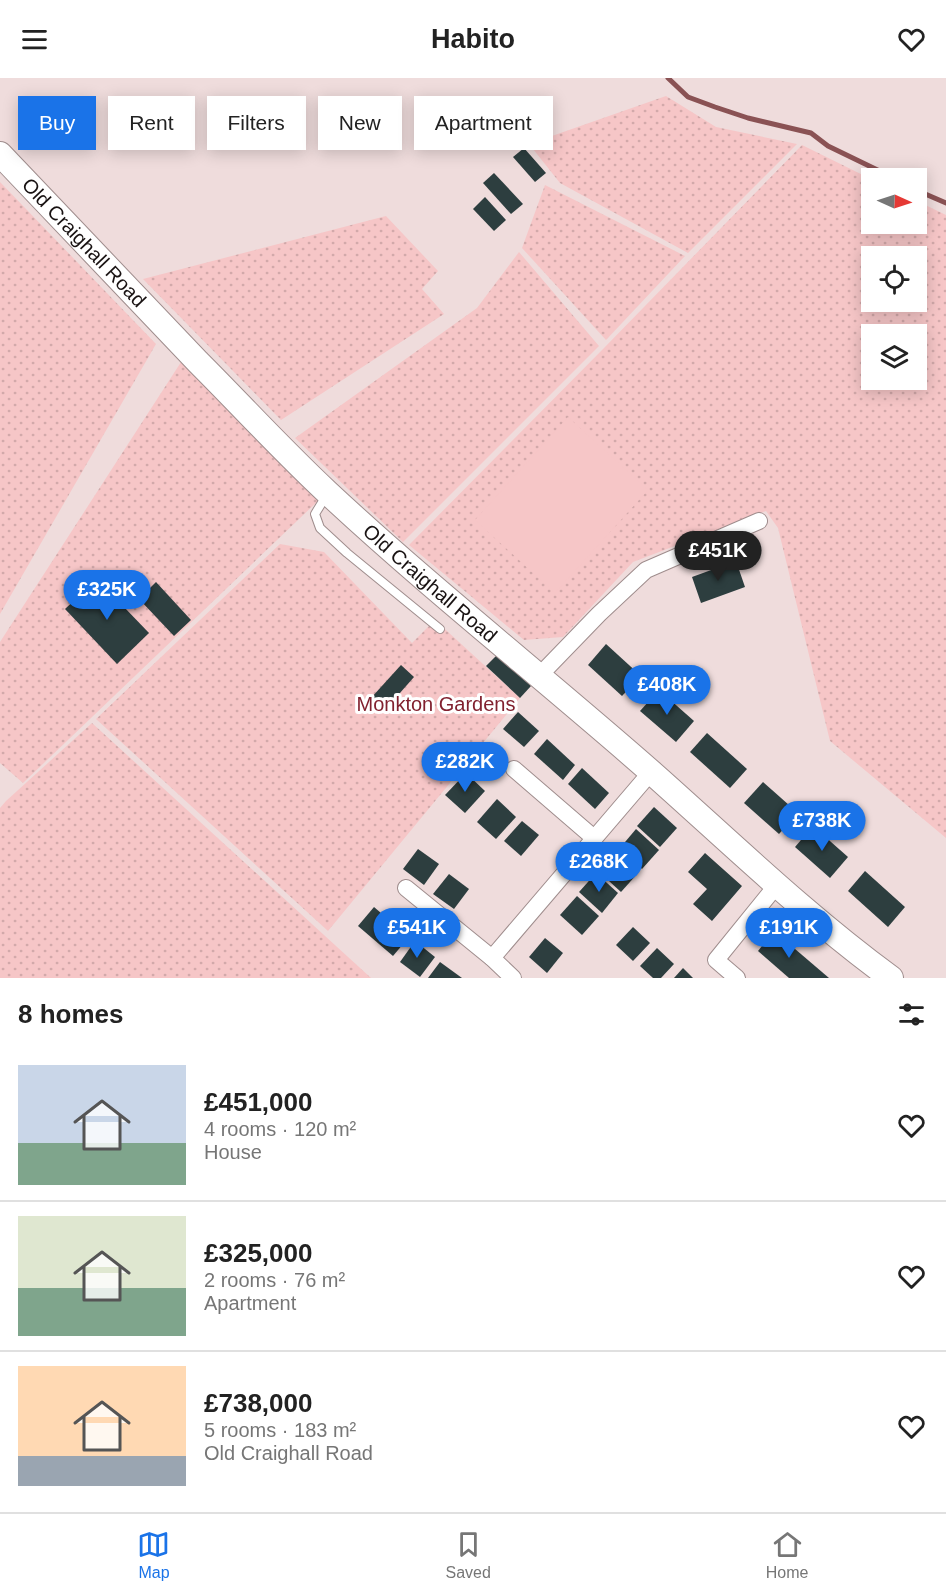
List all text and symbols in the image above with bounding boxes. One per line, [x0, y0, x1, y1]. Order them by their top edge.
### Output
icon: menu [18, 23, 51, 56]
icon: heart [895, 23, 928, 56]
text: Habito [431, 24, 515, 54]
chip: Buy [18, 96, 96, 150]
chip: Rent [108, 96, 195, 150]
chip: Filters [207, 96, 306, 150]
chip: New [318, 96, 402, 150]
chip: Apartment [414, 96, 553, 150]
north arrow [861, 168, 927, 234]
map controls [861, 168, 927, 390]
street label: Old Craighall Road [18, 173, 150, 311]
button: locate [861, 246, 927, 312]
button: layers [861, 324, 927, 390]
street label: Old Craighall Road [359, 520, 501, 647]
pin: £451K [676, 531, 760, 582]
text: £451K [689, 539, 747, 561]
pin: £325K [65, 570, 149, 621]
text: £325K [78, 578, 136, 600]
pin: £408K [625, 665, 709, 716]
text: £408K [638, 673, 696, 695]
park label: Monkton Gardens [357, 693, 515, 715]
pin: £282K [423, 742, 507, 793]
text: £282K [436, 750, 494, 772]
pin: £738K [780, 801, 864, 852]
text: £738K [793, 809, 851, 831]
pin: £268K [557, 842, 641, 893]
text: £268K [570, 850, 628, 872]
pin: £541K [375, 908, 459, 959]
pin: £191K [747, 908, 831, 959]
text: £541K [388, 916, 446, 938]
text: £191K [760, 916, 818, 938]
icon: filters [895, 998, 928, 1031]
text: 8 homes [18, 999, 124, 1029]
text: £451,000 [204, 1087, 312, 1117]
icon: home [66, 1089, 138, 1161]
icon: heart [895, 1109, 928, 1142]
text: 4 rooms · 120 m² [204, 1118, 356, 1140]
text: House [204, 1141, 262, 1163]
text: £325,000 [204, 1238, 312, 1268]
icon: home [66, 1240, 138, 1312]
icon: heart [895, 1260, 928, 1293]
text: 2 rooms · 76 m² [204, 1269, 345, 1291]
text: Apartment [204, 1292, 296, 1314]
text: £738,000 [204, 1388, 312, 1418]
icon: home [66, 1390, 138, 1462]
icon: heart [895, 1410, 928, 1443]
text: 5 rooms · 183 m² [204, 1419, 356, 1441]
text: Old Craighall Road [204, 1442, 373, 1464]
tab: Map [137, 1528, 170, 1582]
tab: Saved [445, 1528, 491, 1582]
tab: Home [766, 1528, 808, 1582]

